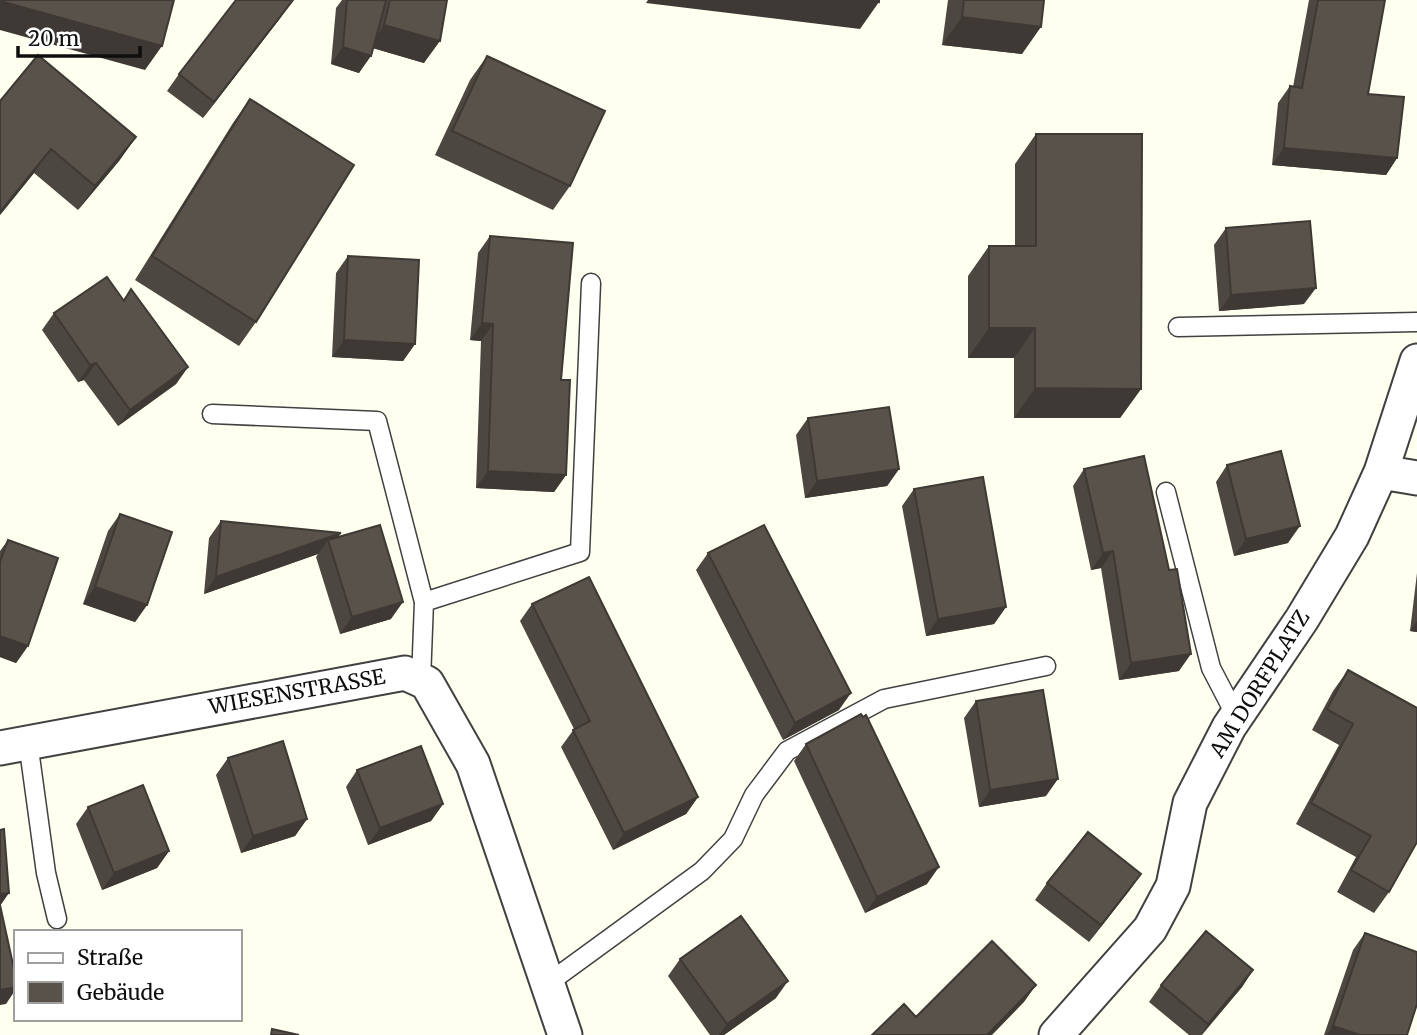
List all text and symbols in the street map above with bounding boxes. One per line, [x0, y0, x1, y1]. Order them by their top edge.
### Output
scale bar [18, 14, 140, 58]
text: 20 m [28, 25, 80, 52]
street label: AM DORFPLATZ [1203, 605, 1316, 763]
street label: WIESENSTRASSE [206, 663, 388, 720]
legend [14, 930, 242, 1021]
text: Straße [77, 944, 143, 971]
text: Gebäude [77, 979, 164, 1006]

